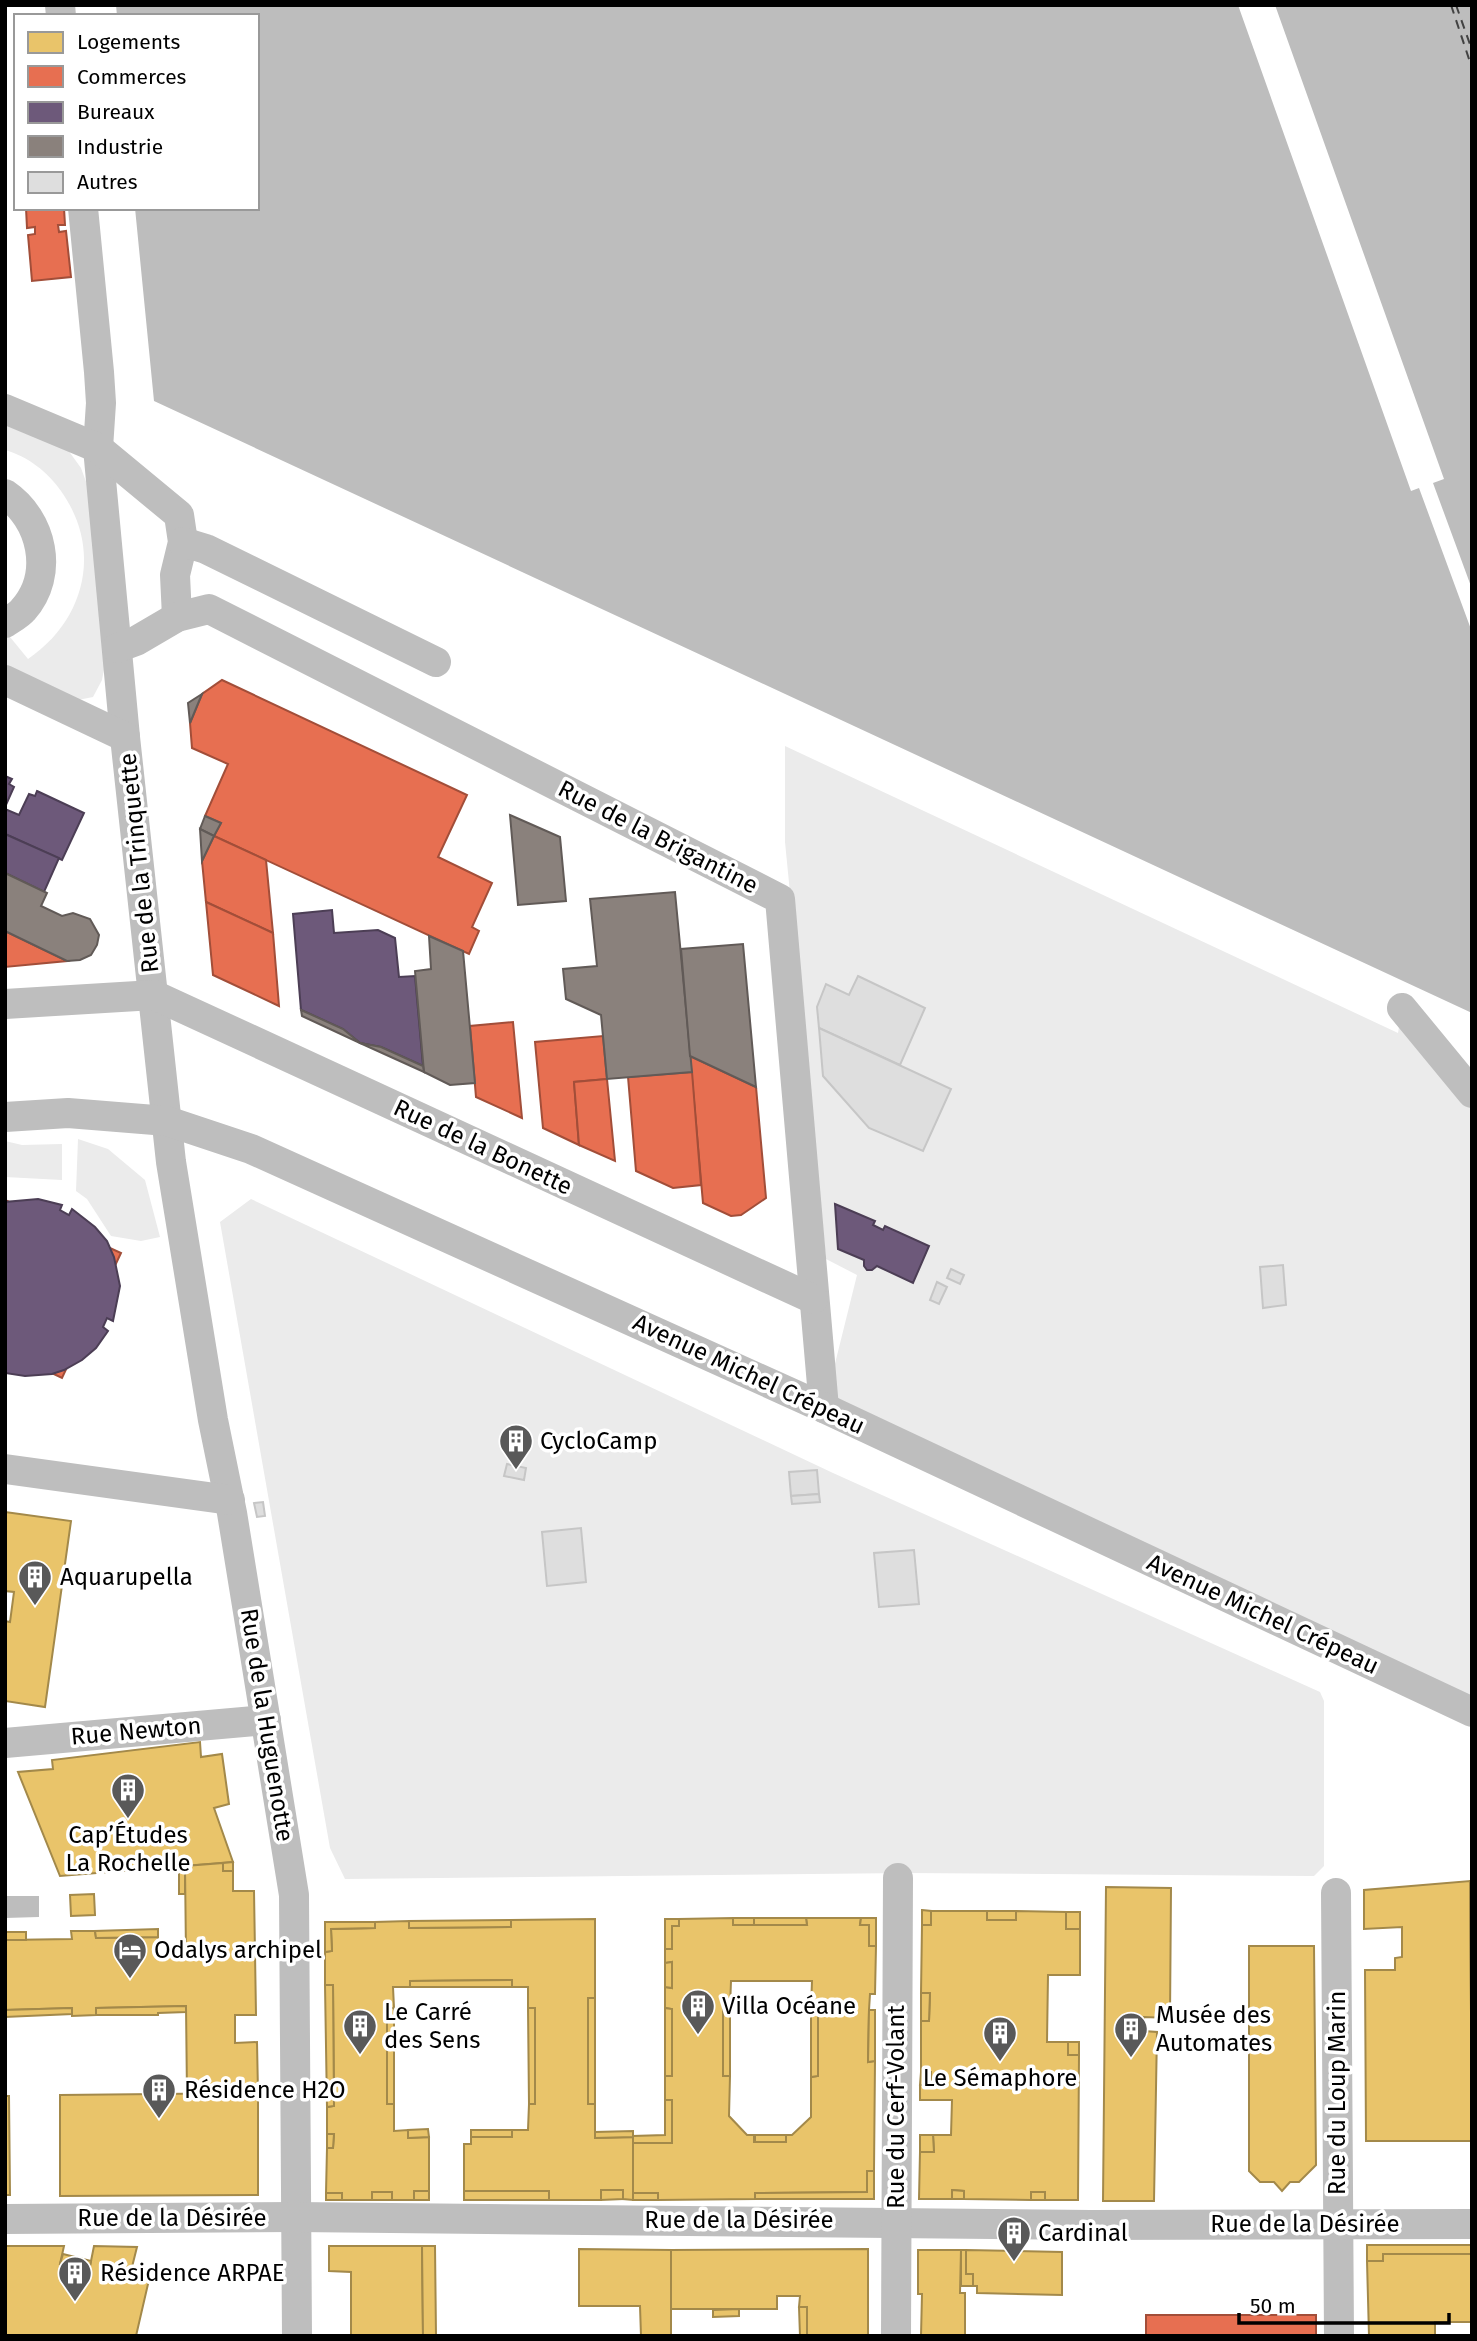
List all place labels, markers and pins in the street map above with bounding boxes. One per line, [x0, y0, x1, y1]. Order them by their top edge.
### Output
building icon: CycloCamp [497, 1422, 535, 1471]
place label: CycloCamp [540, 1427, 657, 1455]
building icon: Aquarupella [16, 1558, 54, 1607]
place label: Aquarupella [60, 1563, 193, 1591]
building icon: Cap’Études La Rochelle [109, 1771, 147, 1820]
place label: Cap’Études La Rochelle [66, 1820, 190, 1877]
hotel icon: Odalys archipel [111, 1931, 149, 1980]
place label: Odalys archipel [154, 1936, 322, 1964]
building icon: Villa Océane [679, 1987, 717, 2036]
place label: Villa Océane [722, 1992, 856, 2020]
place label: Le Carré des Sens [384, 1998, 480, 2054]
place label: Musée des Automates [1156, 2001, 1272, 2057]
building icon: Le Carré des Sens [341, 2007, 379, 2056]
building icon: Musée des Automates [1112, 2010, 1150, 2059]
building icon: Le Sémaphore [981, 2014, 1019, 2063]
place label: Le Sémaphore [923, 2064, 1077, 2092]
building icon: Résidence H2O [140, 2071, 178, 2120]
place label: Résidence H2O [184, 2076, 346, 2104]
building icon: Cardinal [995, 2214, 1033, 2263]
place label: Cardinal [1038, 2219, 1128, 2247]
building icon: Résidence ARPAE [56, 2254, 94, 2303]
place label: Résidence ARPAE [100, 2259, 285, 2287]

